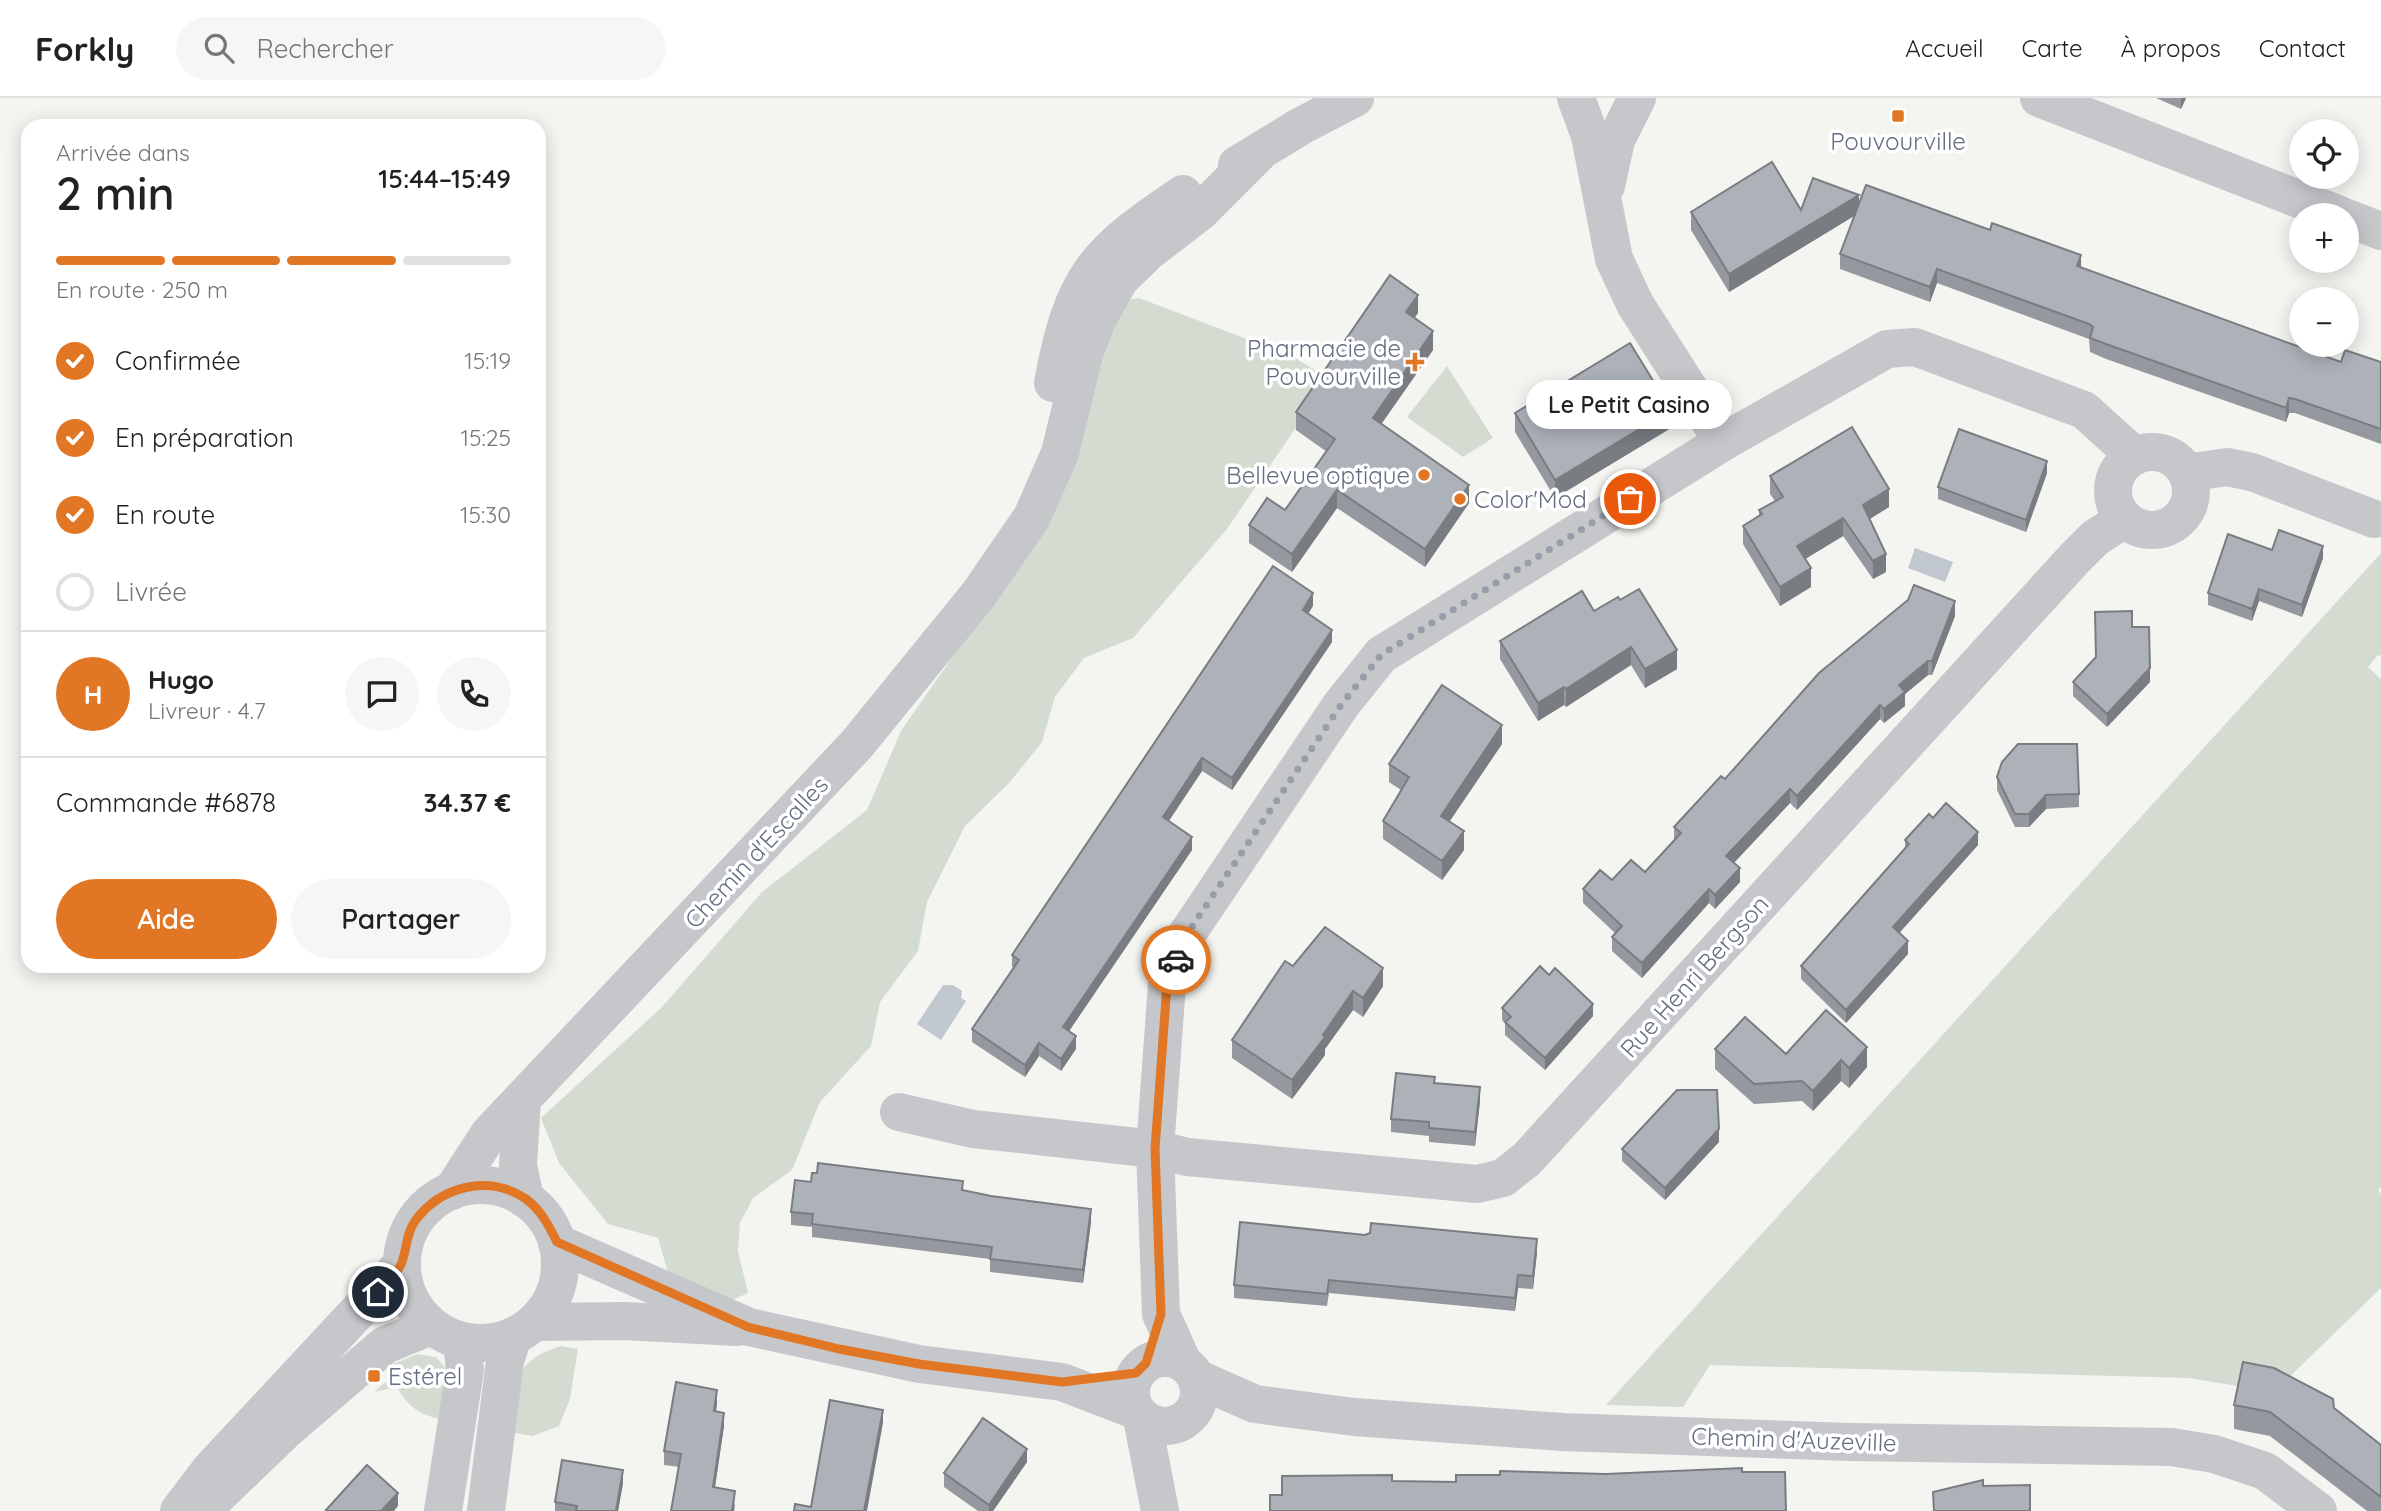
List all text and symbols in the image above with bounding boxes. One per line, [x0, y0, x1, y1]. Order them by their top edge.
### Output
search box [176, 17, 666, 80]
text: Forkly [35, 28, 134, 69]
icon: search [200, 29, 238, 67]
text: Rechercher [256, 32, 394, 65]
text: Accueil [1905, 33, 1984, 63]
text: Carte [2022, 33, 2083, 63]
text: À propos [2121, 33, 2221, 63]
text: Contact [2259, 33, 2346, 63]
marker: Pouvourville [1890, 108, 1906, 124]
map controls [2289, 119, 2359, 357]
button: locate [2289, 119, 2359, 189]
place label: Pouvourville [1830, 126, 1966, 156]
text: Arrivée dans [56, 138, 190, 167]
text: 15:44–15:49 [378, 162, 511, 195]
text: 2 min [56, 164, 175, 222]
button: + [2289, 203, 2359, 273]
text: En route · 250 m [56, 275, 228, 304]
button: − [2289, 287, 2359, 357]
place label: Pharmacie de Pouvourville [1247, 333, 1401, 391]
icon: check [56, 342, 94, 380]
text: Confirmée [115, 344, 241, 377]
text: 15:19 [464, 346, 511, 375]
marker: Pharmacie de Pouvourville [1407, 354, 1423, 370]
callout: Le Petit Casino [1527, 380, 1733, 429]
text: Le Petit Casino [1548, 390, 1710, 419]
icon: check [56, 419, 94, 457]
text: En préparation [115, 421, 294, 454]
text: 15:25 [460, 423, 511, 452]
place label: Bellevue optique [1226, 460, 1410, 490]
marker: Bellevue optique [1416, 467, 1432, 483]
pin [1600, 469, 1660, 529]
icon: bag [1611, 480, 1649, 518]
place label: Color'Mod [1474, 484, 1587, 514]
marker: Color'Mod [1452, 491, 1468, 507]
icon: check [56, 496, 94, 534]
text: En route [115, 498, 215, 531]
text: 15:30 [460, 500, 511, 529]
text: Livrée [115, 575, 187, 608]
button: chat [345, 657, 419, 731]
button: phone [437, 657, 511, 731]
text: Hugo [148, 663, 214, 696]
text: H [84, 678, 102, 711]
text: Livreur · 4.7 [148, 696, 266, 725]
street label: Chemin d'Escalles [678, 770, 834, 934]
text: Commande #6878 [56, 786, 276, 819]
text: 34.37 € [423, 786, 511, 819]
button: Aide [56, 879, 277, 959]
button: Partager [291, 879, 511, 959]
street label: Rue Henri Bergson [1613, 889, 1775, 1063]
courier [1141, 925, 1211, 995]
icon: car [1157, 941, 1195, 979]
pin [348, 1262, 408, 1322]
icon: home [359, 1273, 397, 1311]
place label: Estérel [388, 1361, 462, 1391]
marker: Estérel [366, 1368, 382, 1384]
street label: Chemin d'Auzeville [1691, 1420, 1897, 1458]

